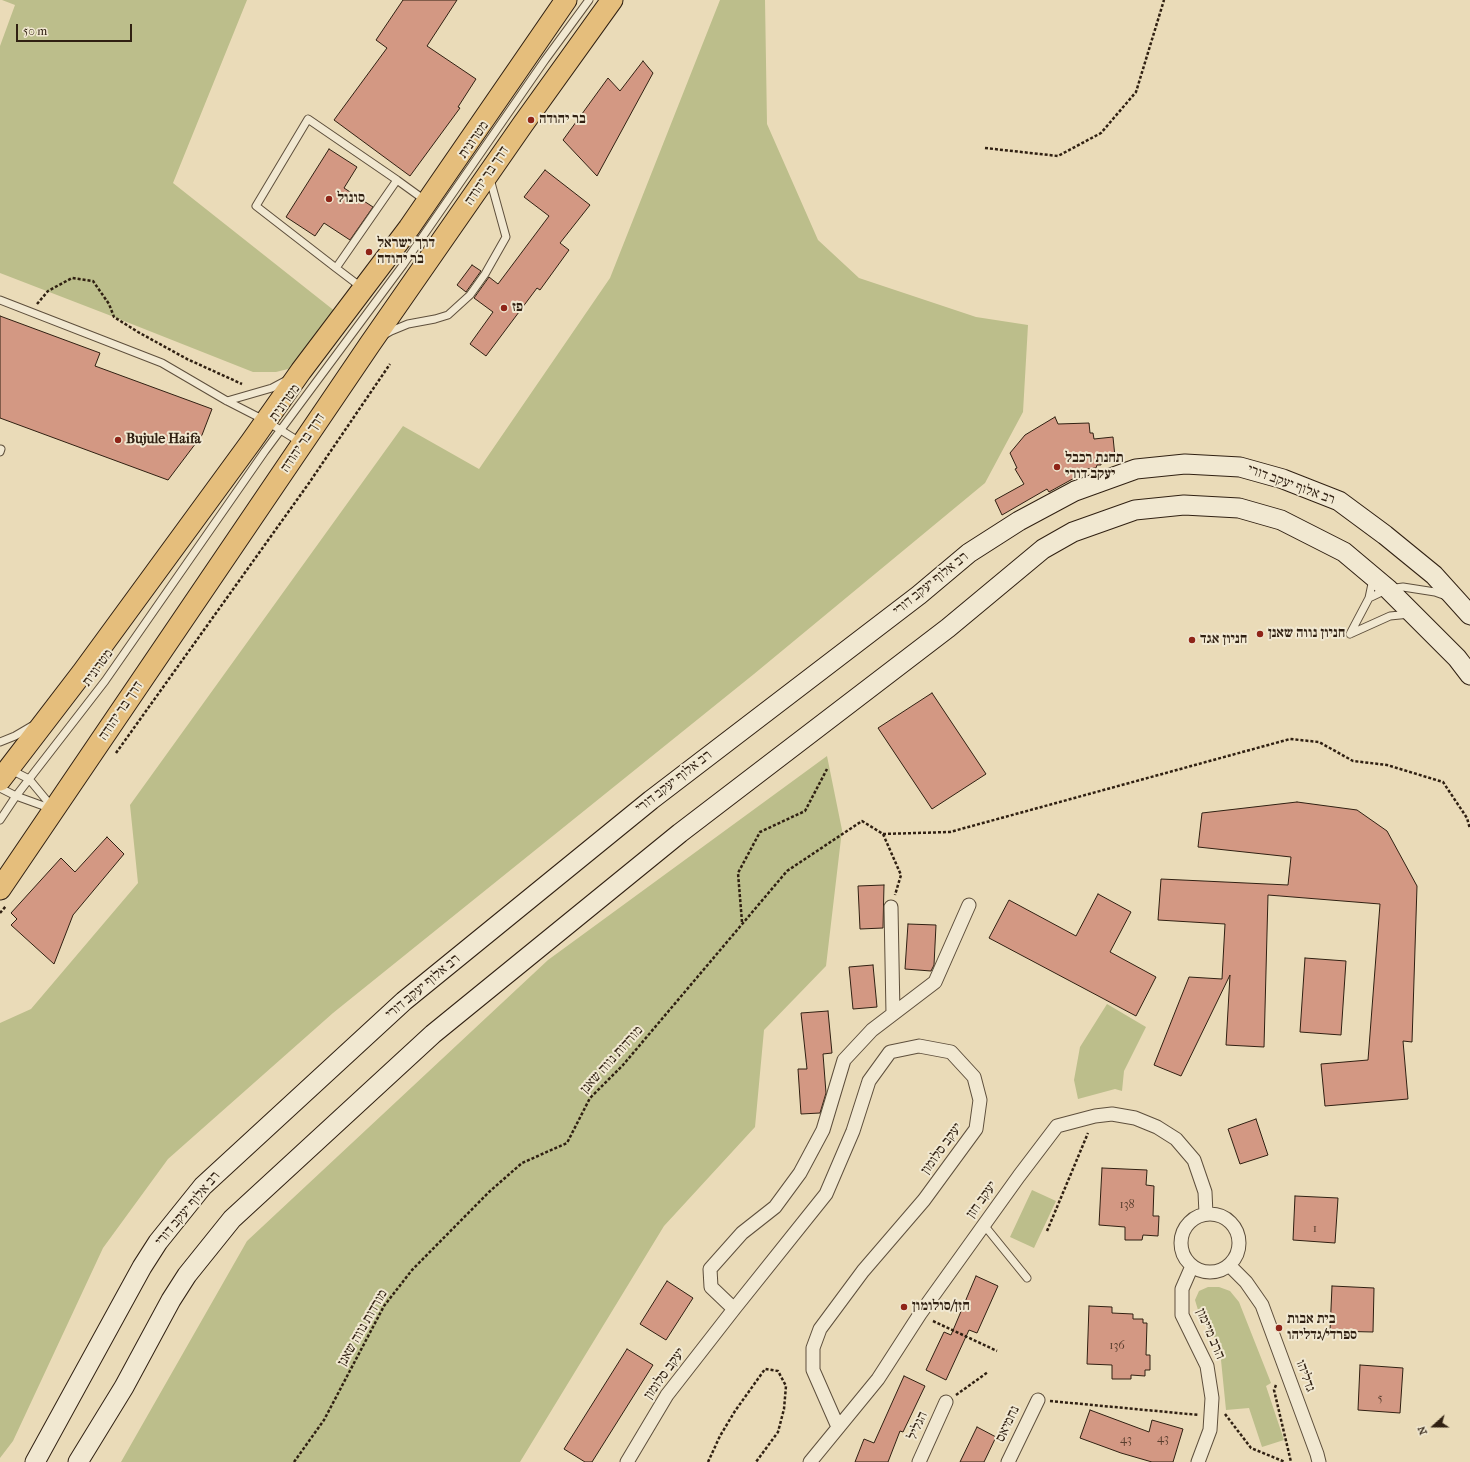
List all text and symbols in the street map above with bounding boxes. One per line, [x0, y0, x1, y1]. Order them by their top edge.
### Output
scale bar [18, 16, 134, 42]
text: 50 m [23, 24, 47, 38]
place label: בר יהודה [539, 112, 586, 128]
marker: בר יהודה [526, 115, 536, 125]
street label: מטרונית [455, 118, 493, 162]
street label: דרך בר יהודה [461, 143, 513, 209]
place label: סונול [337, 191, 365, 207]
marker: סונול [324, 194, 334, 204]
place label: דרך ישראל בר יהודה [377, 236, 435, 268]
marker: דרך ישראל בר יהודה [364, 247, 374, 257]
place label: פז [512, 300, 523, 316]
marker: פז [499, 303, 509, 313]
street label: מטרונית [266, 381, 304, 425]
street label: דרך בר יהודה [277, 410, 329, 476]
place label: Bujule Haifa [126, 432, 201, 448]
marker: Bujule Haifa [113, 435, 123, 445]
place label: תחנת רכבל יעקב דורי [1065, 451, 1124, 484]
street label: רב אלוף יעקב דורי [1245, 461, 1337, 509]
marker: תחנת רכבל יעקב דורי [1052, 462, 1062, 472]
street label: רב אלוף יעקב דורי [890, 548, 972, 620]
place label: חניון נווה שאנן [1268, 626, 1345, 642]
marker: חניון נווה שאנן [1255, 629, 1265, 639]
place label: חניון אגד [1200, 632, 1247, 648]
marker: חניון אגד [1187, 635, 1197, 645]
street label: מטרונית [79, 646, 117, 690]
street label: דרך בר יהודה [95, 678, 147, 744]
street label: רב אלוף יעקב דורי [633, 747, 715, 817]
street label: רב אלוף יעקב דורי [382, 951, 464, 1023]
street label: מורדות נווה שאנן [577, 1023, 647, 1097]
street label: יעקב סלומון [918, 1120, 966, 1178]
street label: רב אלוף יעקב דורי [152, 1168, 224, 1250]
street label: יעקב חזן [963, 1178, 1001, 1222]
house number: 138 [1119, 1198, 1135, 1212]
house number: 1 [1313, 1222, 1317, 1236]
street label: מורדות נווה שאנן [334, 1287, 392, 1369]
place label: חזן/סולומון [912, 1299, 970, 1315]
marker: חזן/סולומון [899, 1302, 909, 1312]
street label: הרב מיימון [1192, 1306, 1228, 1362]
place label: בית אבות ספרדי/גדליהו [1287, 1312, 1357, 1344]
marker: בית אבות ספרדי/גדליהו [1274, 1323, 1284, 1333]
house number: 136 [1109, 1339, 1125, 1353]
street label: יעקב סלומון [641, 1345, 689, 1403]
street label: גדליהו [1291, 1358, 1319, 1394]
house number: 5 [1377, 1392, 1383, 1406]
street label: נחמיאס [992, 1403, 1024, 1445]
north arrow [1414, 1406, 1454, 1446]
street label: הגליל [904, 1409, 932, 1443]
text: N [1415, 1424, 1430, 1437]
house number: 43 [1157, 1432, 1169, 1446]
house number: 43 [1120, 1433, 1132, 1447]

